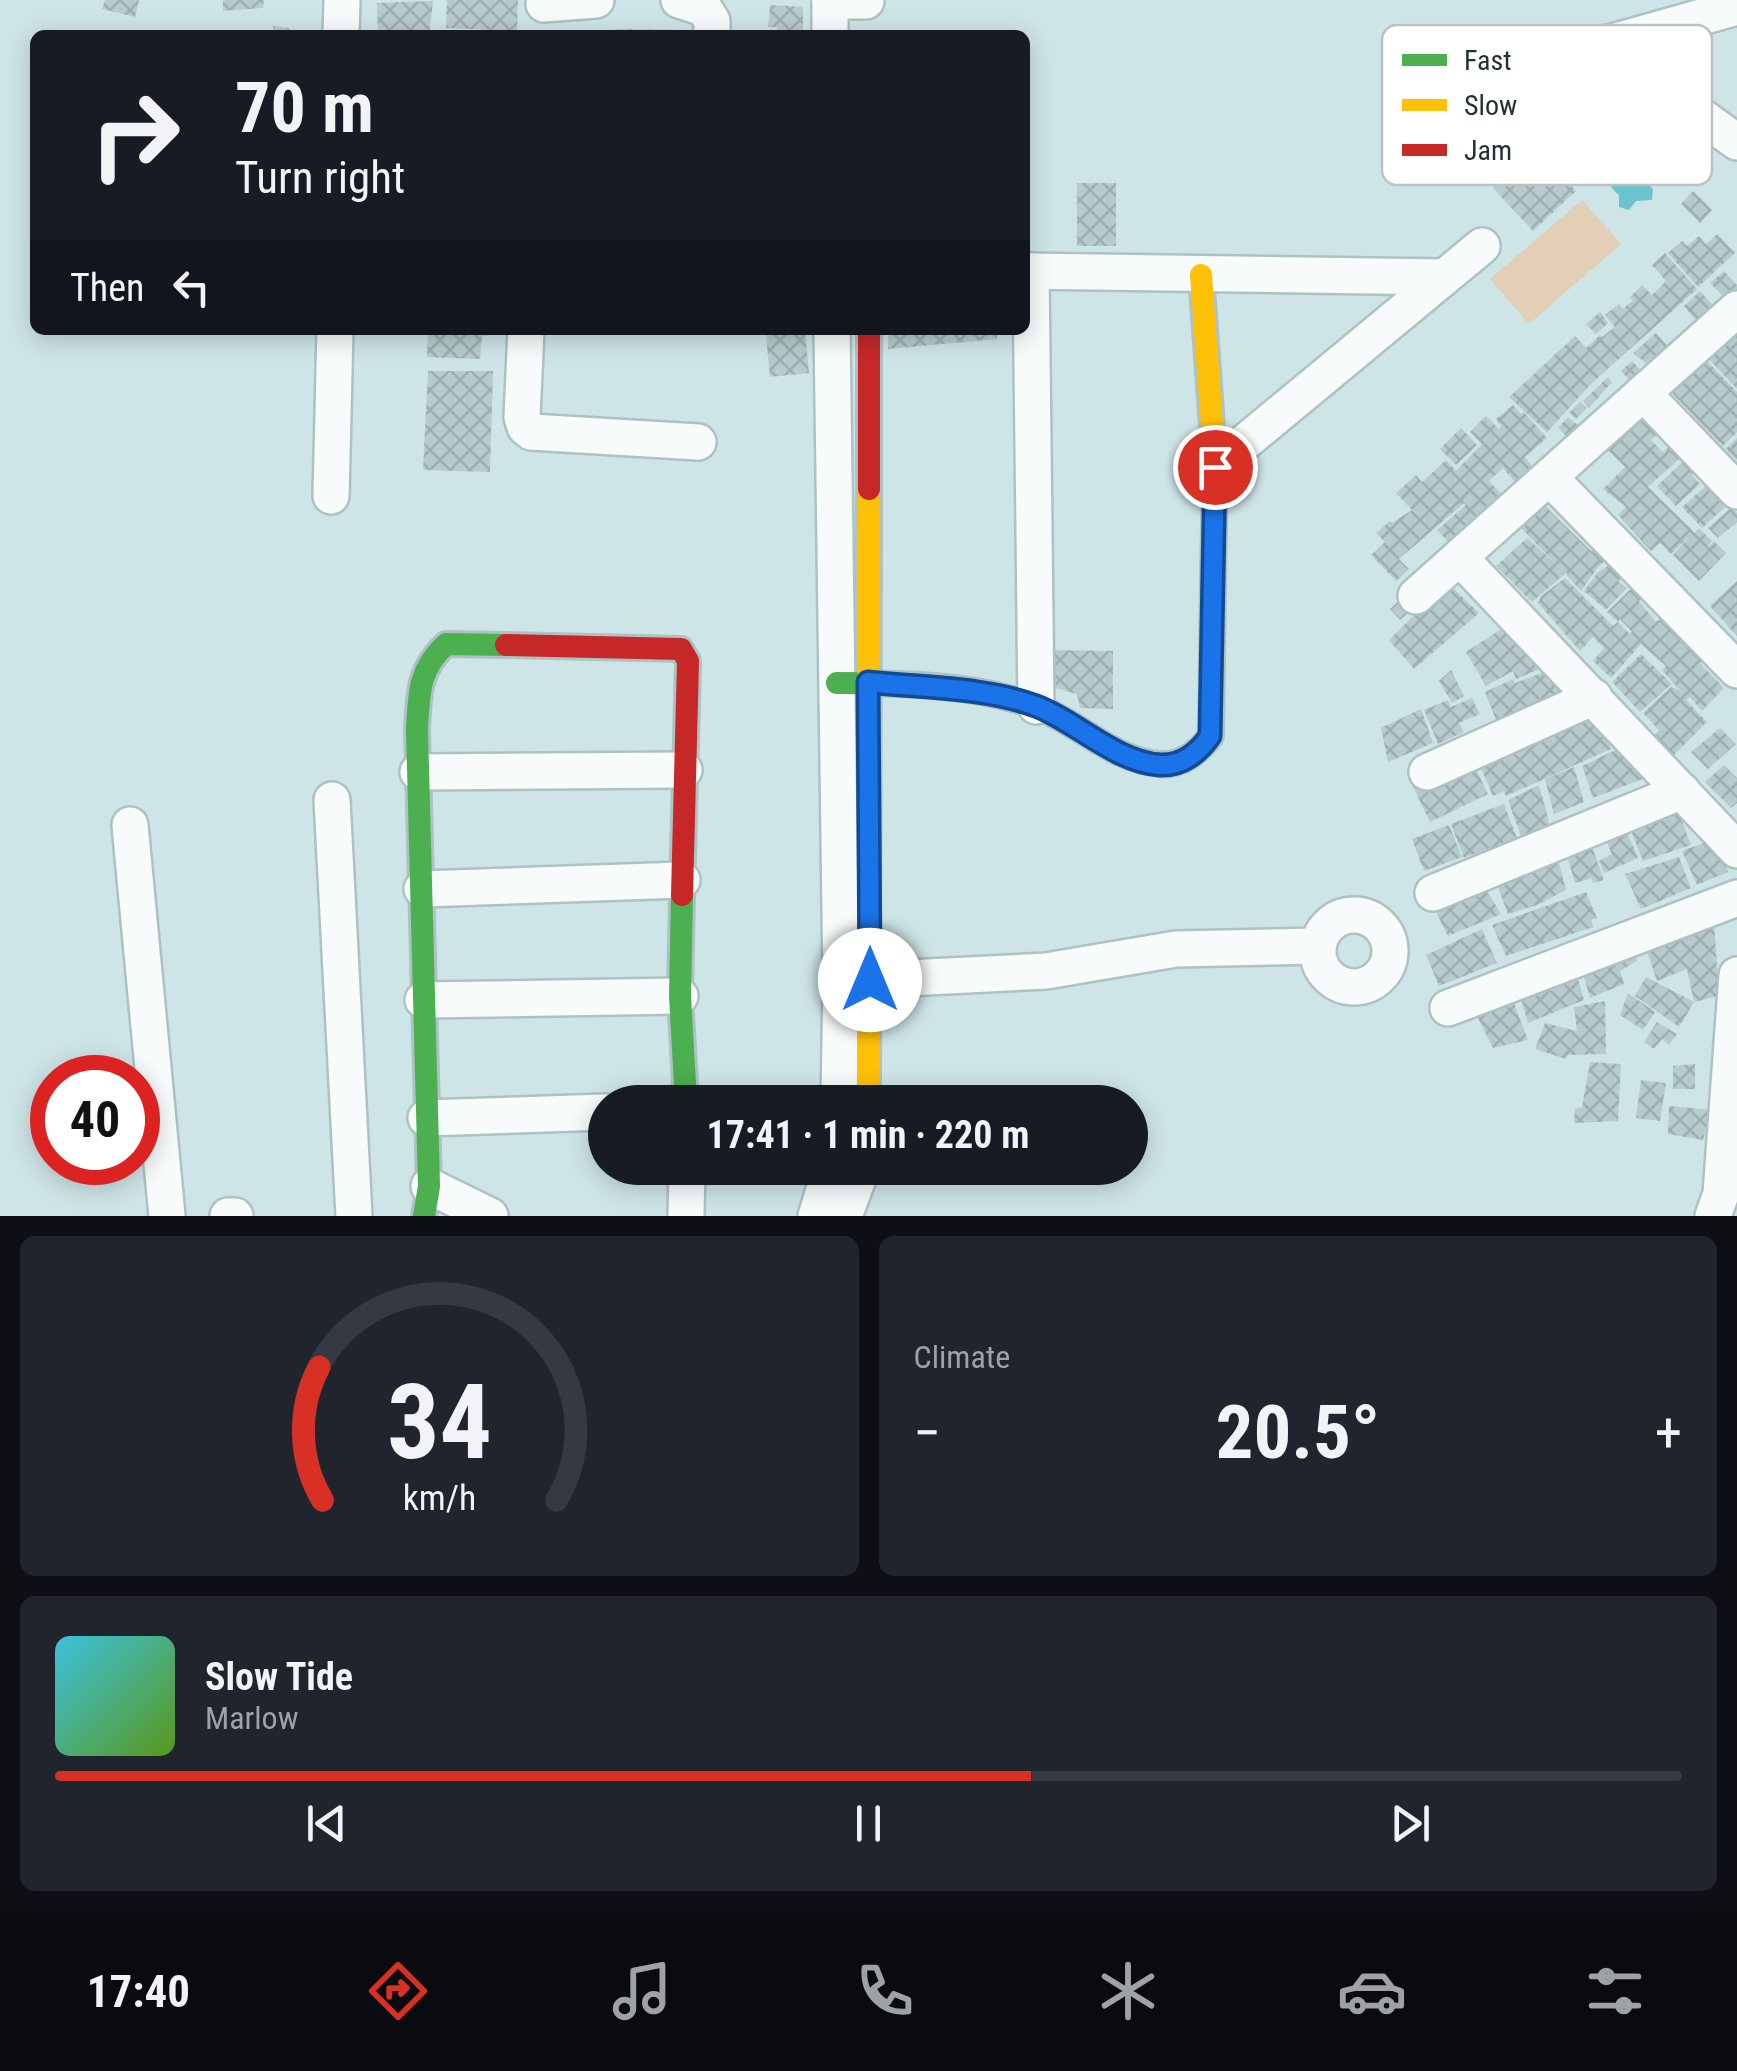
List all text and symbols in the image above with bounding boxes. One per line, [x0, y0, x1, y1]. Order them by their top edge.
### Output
legend [1382, 25, 1712, 185]
text: Fast [1464, 44, 1511, 77]
text: 70 m [235, 67, 374, 149]
icon: right [70, 70, 200, 200]
text: Slow [1464, 89, 1517, 122]
text: Jam [1464, 134, 1512, 167]
text: Turn right [235, 151, 405, 204]
icon: left [164, 260, 219, 315]
text: Then [70, 266, 144, 310]
pin [1173, 425, 1258, 510]
icon: arrive [1188, 440, 1243, 495]
position arrow [818, 928, 922, 1032]
speed limit sign: 40 [30, 1055, 160, 1185]
text: 17:41 · 1 min · 220 m [707, 1113, 1029, 1157]
text: Climate [914, 1338, 1010, 1376]
text: 34 [387, 1362, 492, 1483]
text: 20.5° [1216, 1388, 1380, 1476]
text: − [914, 1401, 941, 1465]
text: + [1655, 1401, 1682, 1465]
text: km/h [402, 1477, 476, 1519]
text: Slow Tide [205, 1655, 353, 1699]
text: Marlow [205, 1699, 298, 1737]
icon: previous [299, 1796, 354, 1851]
icon: pause [841, 1796, 896, 1851]
icon: next [1383, 1796, 1438, 1851]
icon: directions [363, 1956, 433, 2026]
icon: music [607, 1956, 677, 2026]
icon: phone [850, 1956, 920, 2026]
icon: climate [1093, 1956, 1163, 2026]
icon: car [1337, 1956, 1407, 2026]
icon: filters [1580, 1956, 1650, 2026]
text: 17:40 [87, 1965, 190, 2018]

